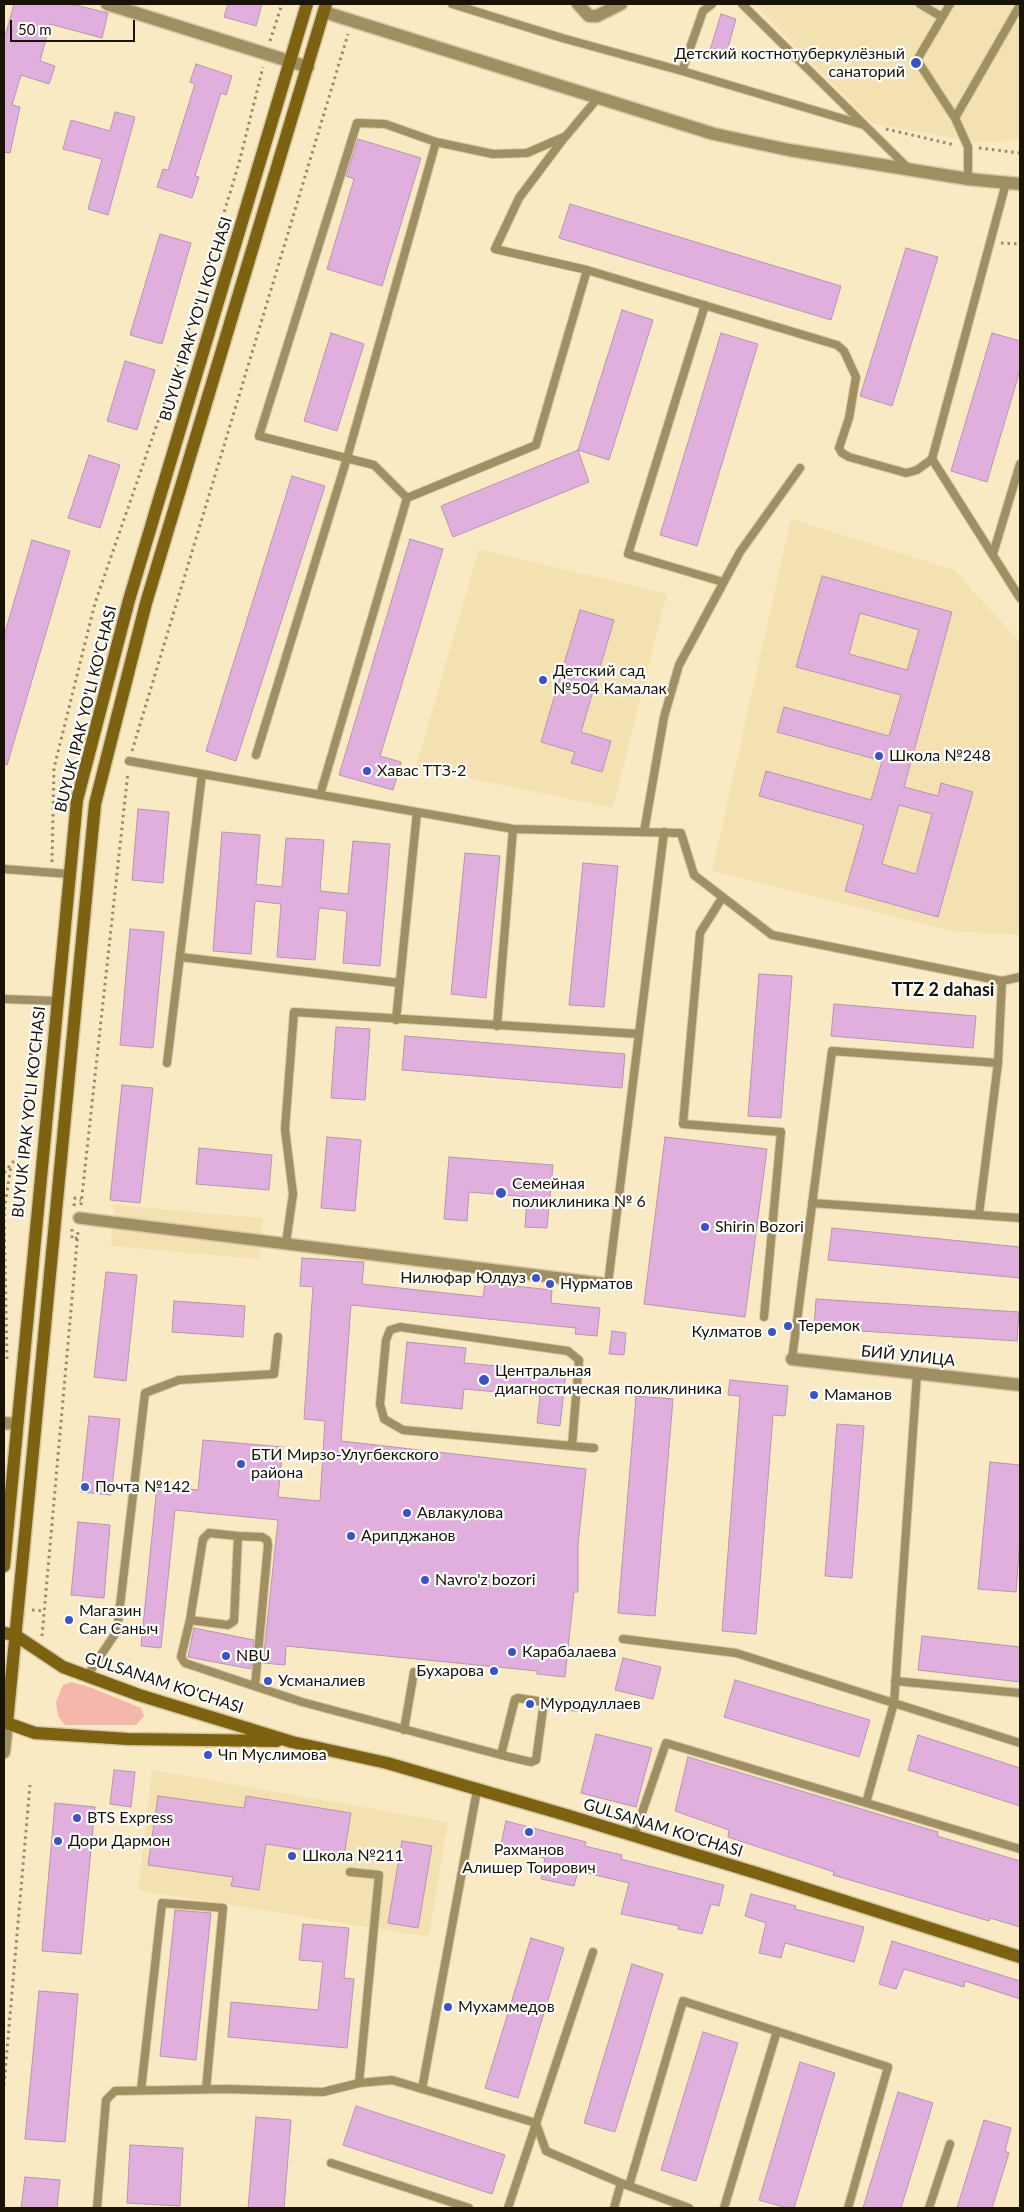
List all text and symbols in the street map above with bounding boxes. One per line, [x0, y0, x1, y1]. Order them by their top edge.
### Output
scale bar [12, 10, 138, 42]
text: 50 m [18, 20, 52, 38]
place label: Детский костнотуберкулёзный санаторий [674, 44, 905, 82]
marker: Детский костнотуберкулёзный санаторий [909, 56, 923, 70]
street label: BUYUK IPAK YO'LI KO'CHASI [156, 215, 236, 423]
street label: BUYUK IPAK YO'LI KO'CHASI [51, 604, 121, 814]
place label: Детский сад №504 Камалак [553, 661, 667, 699]
marker: Детский сад №504 Камалак [537, 674, 549, 686]
place label: Школа №248 [889, 746, 991, 766]
marker: Школа №248 [873, 750, 885, 762]
place label: Хавас ТТЗ-2 [377, 761, 466, 781]
marker: Хавас ТТЗ-2 [361, 765, 373, 777]
district label: TTZ 2 dahasi [892, 979, 994, 1001]
street label: BUYUK IPAK YO'LI KO'CHASI [8, 1005, 50, 1219]
place label: Семейная поликлиника № 6 [512, 1174, 646, 1212]
marker: Семейная поликлиника № 6 [494, 1186, 508, 1200]
place label: Shirin Bozori [715, 1217, 804, 1237]
marker: Shirin Bozori [699, 1221, 711, 1233]
place label: Нилюфар Юлдуз [400, 1268, 526, 1288]
marker: Нилюфар Юлдуз [530, 1272, 542, 1284]
place label: Нурматов [560, 1274, 633, 1294]
marker: Нурматов [544, 1278, 556, 1290]
place label: Теремок [798, 1316, 860, 1336]
marker: Теремок [782, 1320, 794, 1332]
place label: Кулматов [691, 1322, 762, 1342]
marker: Кулматов [766, 1326, 778, 1338]
street label: БИЙ УЛИЦА [860, 1342, 956, 1370]
place label: Центральная диагностическая поликлиника [495, 1361, 722, 1399]
marker: Центральная диагностическая поликлиника [477, 1373, 491, 1387]
place label: Маманов [824, 1385, 892, 1405]
marker: Маманов [808, 1389, 820, 1401]
place label: БТИ Мирзо-Улугбекского района [251, 1445, 439, 1483]
marker: БТИ Мирзо-Улугбекского района [235, 1458, 247, 1470]
place label: Почта №142 [95, 1477, 190, 1497]
marker: Почта №142 [79, 1481, 91, 1493]
place label: Авлакулова [417, 1503, 503, 1523]
marker: Авлакулова [401, 1507, 413, 1519]
place label: Арипджанов [361, 1526, 455, 1546]
marker: Арипджанов [345, 1530, 357, 1542]
place label: Navro'z bozori [435, 1570, 536, 1590]
marker: Navro'z bozori [419, 1574, 431, 1586]
place label: Магазин Сан Саныч [79, 1601, 158, 1639]
marker: Магазин Сан Саныч [63, 1614, 75, 1626]
place label: Карабалаева [522, 1642, 616, 1662]
place label: NBU [236, 1646, 270, 1666]
marker: Карабалаева [506, 1646, 518, 1658]
street label: GULSANAM KO'CHASI [82, 1648, 246, 1718]
marker: NBU [220, 1650, 232, 1662]
place label: Бухарова [416, 1661, 484, 1681]
marker: Бухарова [488, 1665, 500, 1677]
place label: Усманалиев [278, 1671, 365, 1691]
marker: Усманалиев [262, 1675, 274, 1687]
place label: Муродуллаев [540, 1694, 641, 1714]
marker: Муродуллаев [524, 1698, 536, 1710]
place label: Чп Муслимова [218, 1745, 327, 1765]
marker: Чп Муслимова [202, 1749, 214, 1761]
street label: GULSANAM KO'CHASI [581, 1795, 745, 1861]
place label: BTS Express [87, 1808, 173, 1828]
marker: BTS Express [71, 1812, 83, 1824]
marker: Рахманов Алишер Тоирович [523, 1826, 535, 1838]
place label: Дори Дармон [68, 1831, 170, 1851]
marker: Дори Дармон [52, 1835, 64, 1847]
place label: Рахманов Алишер Тоирович [462, 1840, 596, 1878]
place label: Школа №211 [302, 1846, 404, 1866]
marker: Школа №211 [286, 1850, 298, 1862]
place label: Мухаммедов [458, 1997, 555, 2017]
marker: Мухаммедов [442, 2001, 454, 2013]

